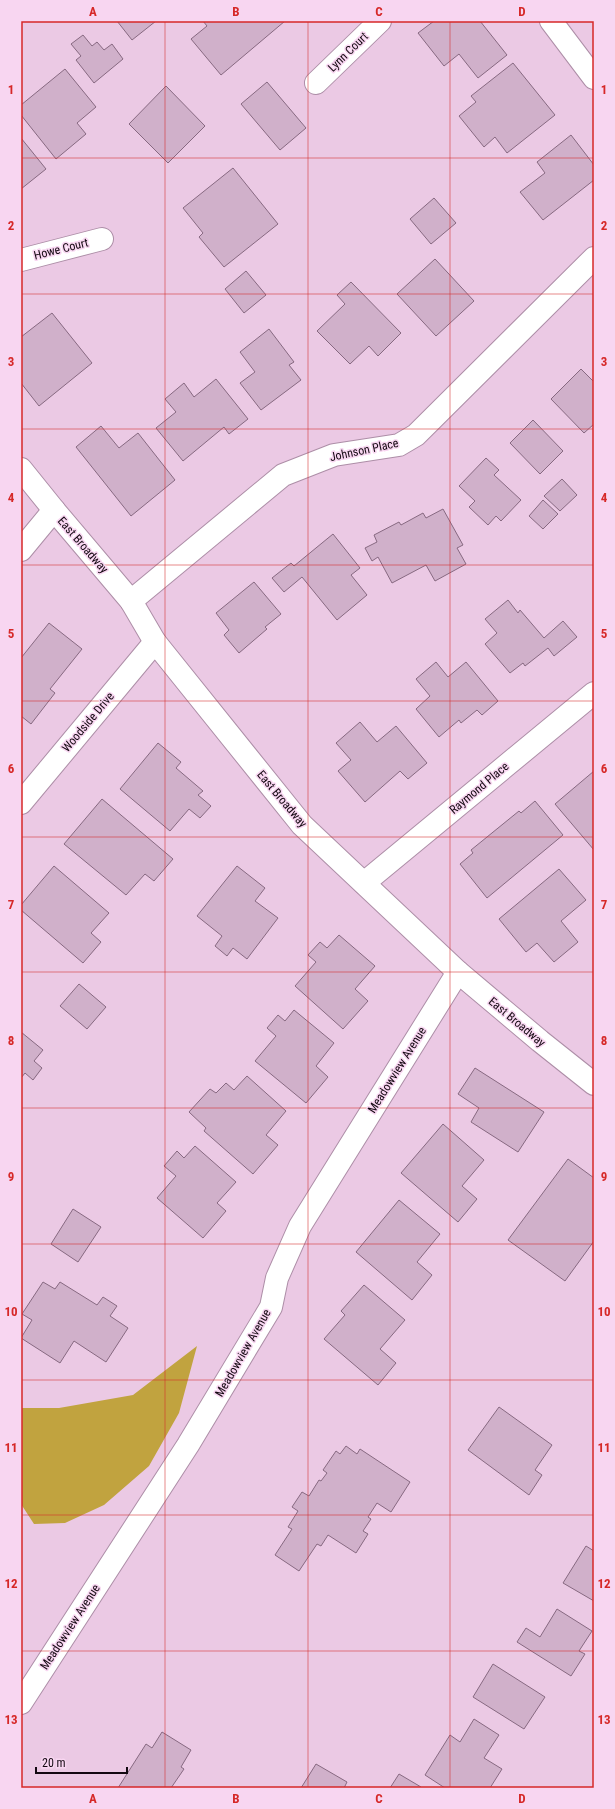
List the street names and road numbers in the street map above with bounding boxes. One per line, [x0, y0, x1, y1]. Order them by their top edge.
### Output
street label: Lynn Court [325, 29, 371, 75]
street label: Howe Court [32, 235, 90, 263]
street label: Johnson Place [328, 436, 400, 464]
street label: East Broadway [55, 514, 111, 576]
street label: Woodside Drive [59, 689, 117, 755]
street label: Raymond Place [447, 759, 512, 817]
street label: East Broadway [254, 768, 310, 830]
street label: East Broadway [486, 994, 548, 1050]
street label: Meadowview Avenue [365, 1024, 429, 1116]
street label: Meadowview Avenue [212, 1306, 274, 1399]
street label: Meadowview Avenue [37, 1581, 103, 1672]

